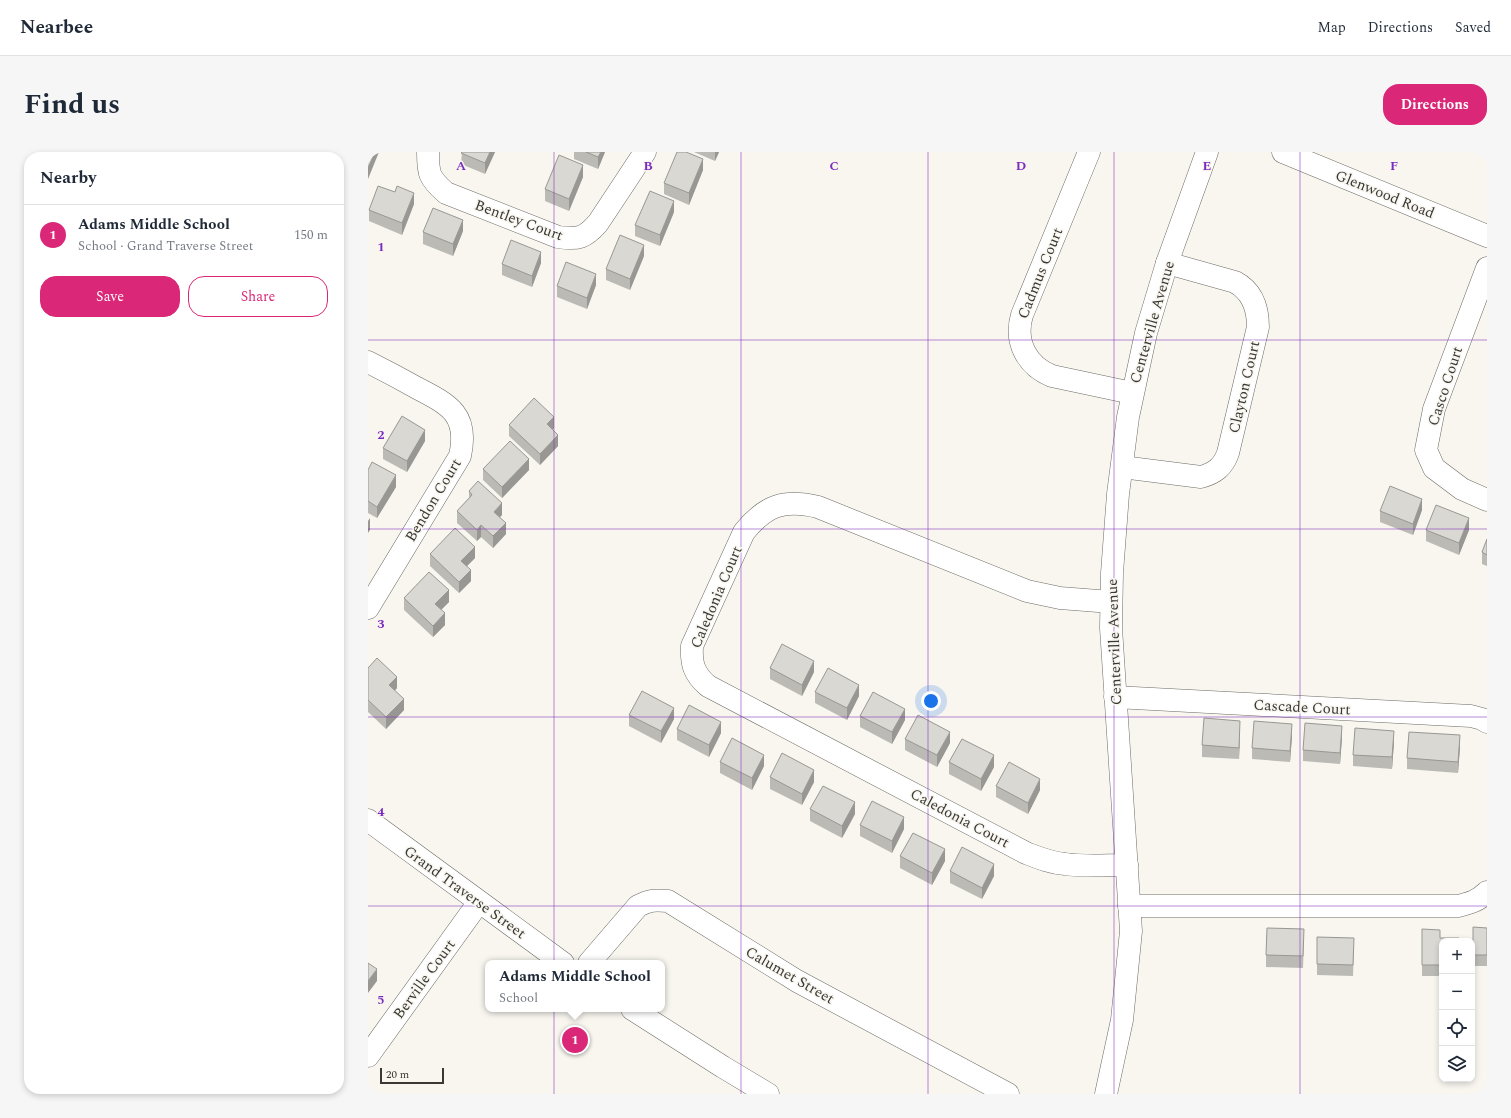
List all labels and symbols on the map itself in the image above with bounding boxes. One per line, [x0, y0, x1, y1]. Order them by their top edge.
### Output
text: A [456, 156, 466, 176]
text: B [643, 156, 653, 176]
text: C [829, 156, 839, 176]
text: D [1016, 156, 1026, 176]
text: E [1203, 156, 1212, 176]
text: F [1390, 156, 1398, 176]
street label: Glenwood Road [1332, 164, 1438, 225]
street label: Bentley Court [471, 194, 566, 247]
street label: Cadmus Court [1012, 224, 1069, 322]
text: 1 [377, 237, 385, 257]
street label: Centerville Avenue [1124, 258, 1181, 386]
street label: Clayton Court [1223, 339, 1266, 436]
street label: Casco Court [1422, 343, 1469, 429]
text: 2 [377, 425, 385, 445]
street label: Bendon Court [399, 454, 467, 546]
street label: Caledonia Court [684, 542, 748, 652]
street label: Centerville Avenue [1101, 578, 1128, 706]
text: 3 [377, 614, 385, 634]
your location [921, 691, 941, 711]
street label: Cascade Court [1253, 693, 1351, 722]
street label: Caledonia Court [906, 783, 1013, 854]
text: 4 [377, 802, 385, 822]
street label: Grand Traverse Street [399, 840, 531, 945]
street label: Berville Court [388, 935, 461, 1024]
street label: Calumet Street [741, 941, 839, 1010]
text: 5 [377, 990, 385, 1010]
pin: 1 [562, 1025, 588, 1055]
scale bar [380, 1066, 444, 1085]

